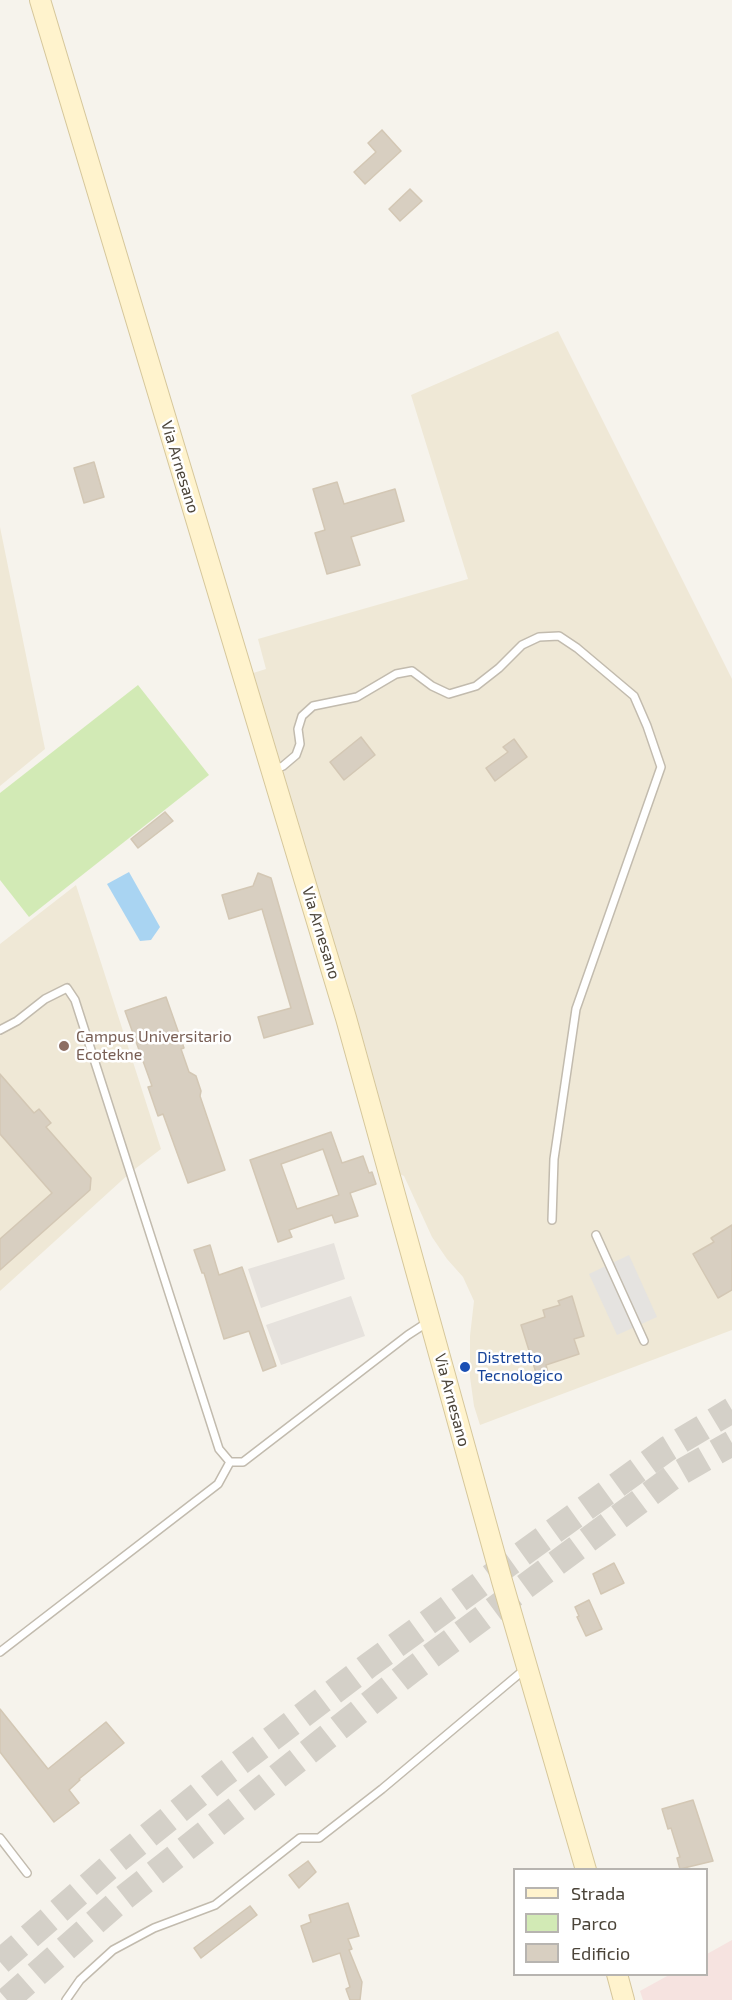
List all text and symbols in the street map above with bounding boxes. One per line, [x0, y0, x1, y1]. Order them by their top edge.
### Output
street label: Via Arnesano [157, 418, 203, 516]
street label: Via Arnesano [298, 884, 344, 982]
place label: Campus Universitario Ecotekne [76, 1027, 232, 1065]
marker: Campus Universitario Ecotekne [57, 1039, 71, 1053]
place label: Distretto Tecnologico [477, 1348, 563, 1386]
street label: Via Arnesano [430, 1351, 474, 1449]
marker: Distretto Tecnologico [458, 1360, 472, 1374]
legend [513, 1868, 708, 1976]
text: Strada [571, 1882, 625, 1904]
text: Parco [571, 1912, 617, 1934]
text: Edificio [571, 1942, 630, 1964]

